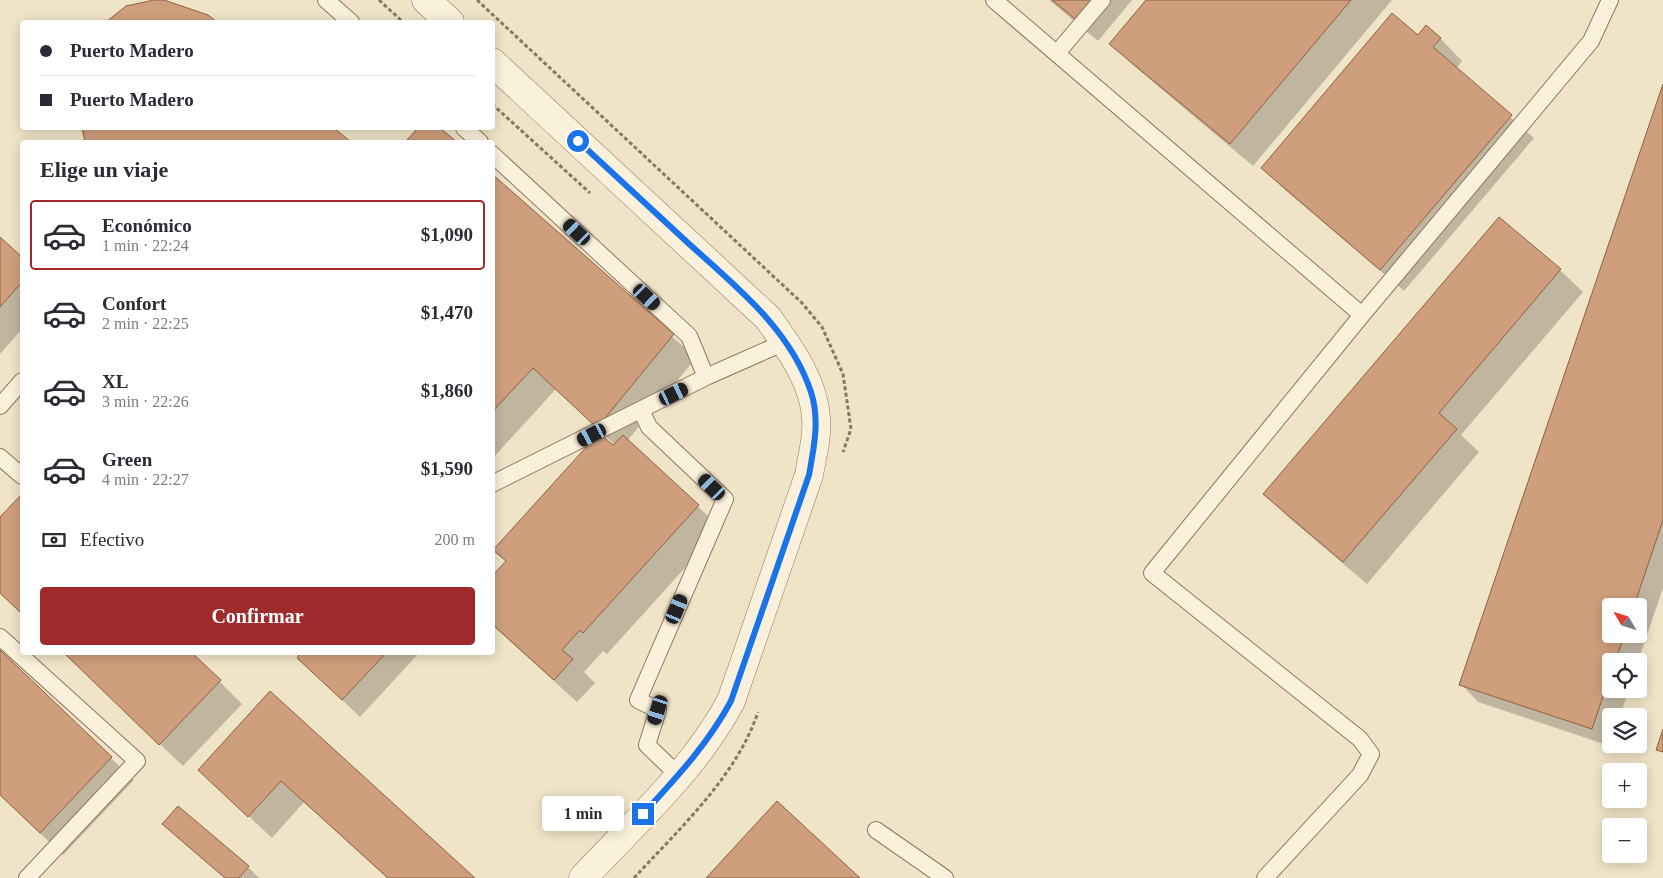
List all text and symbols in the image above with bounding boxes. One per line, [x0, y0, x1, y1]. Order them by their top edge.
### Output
text: Puerto Madero [70, 40, 194, 61]
text: Puerto Madero [70, 89, 194, 110]
route start [567, 130, 589, 152]
text: Elige un viaje [40, 157, 168, 182]
icon: car [42, 213, 87, 258]
text: Económico [102, 215, 192, 236]
car [560, 216, 593, 248]
text: $1,090 [421, 224, 473, 245]
text: 1 min · 22:24 [102, 237, 189, 254]
car [630, 281, 663, 313]
icon: car [42, 291, 87, 336]
text: Confort [102, 293, 166, 314]
text: $1,470 [421, 302, 473, 323]
text: 2 min · 22:25 [102, 315, 189, 332]
icon: car [42, 369, 87, 414]
text: XL [102, 371, 128, 392]
text: $1,860 [421, 380, 473, 401]
car [657, 381, 690, 407]
text: 3 min · 22:26 [102, 393, 189, 410]
car [575, 422, 608, 448]
icon: car [42, 447, 87, 492]
text: Green [102, 449, 152, 470]
text: $1,590 [421, 458, 473, 479]
text: 4 min · 22:27 [102, 471, 189, 488]
car [695, 471, 728, 503]
icon: cash [40, 526, 68, 554]
text: Efectivo [80, 529, 144, 550]
text: 200 m [435, 531, 475, 548]
button: Confirmar [40, 587, 475, 645]
car [664, 592, 689, 626]
north arrow [1602, 598, 1648, 642]
map controls [1602, 598, 1647, 863]
button: locate [1602, 653, 1647, 698]
car [646, 693, 669, 727]
button: layers [1602, 708, 1647, 753]
button: + [1602, 763, 1647, 808]
callout: 1 min [543, 796, 626, 832]
route end [632, 803, 654, 825]
text: 1 min [564, 805, 602, 822]
button: − [1602, 818, 1647, 863]

